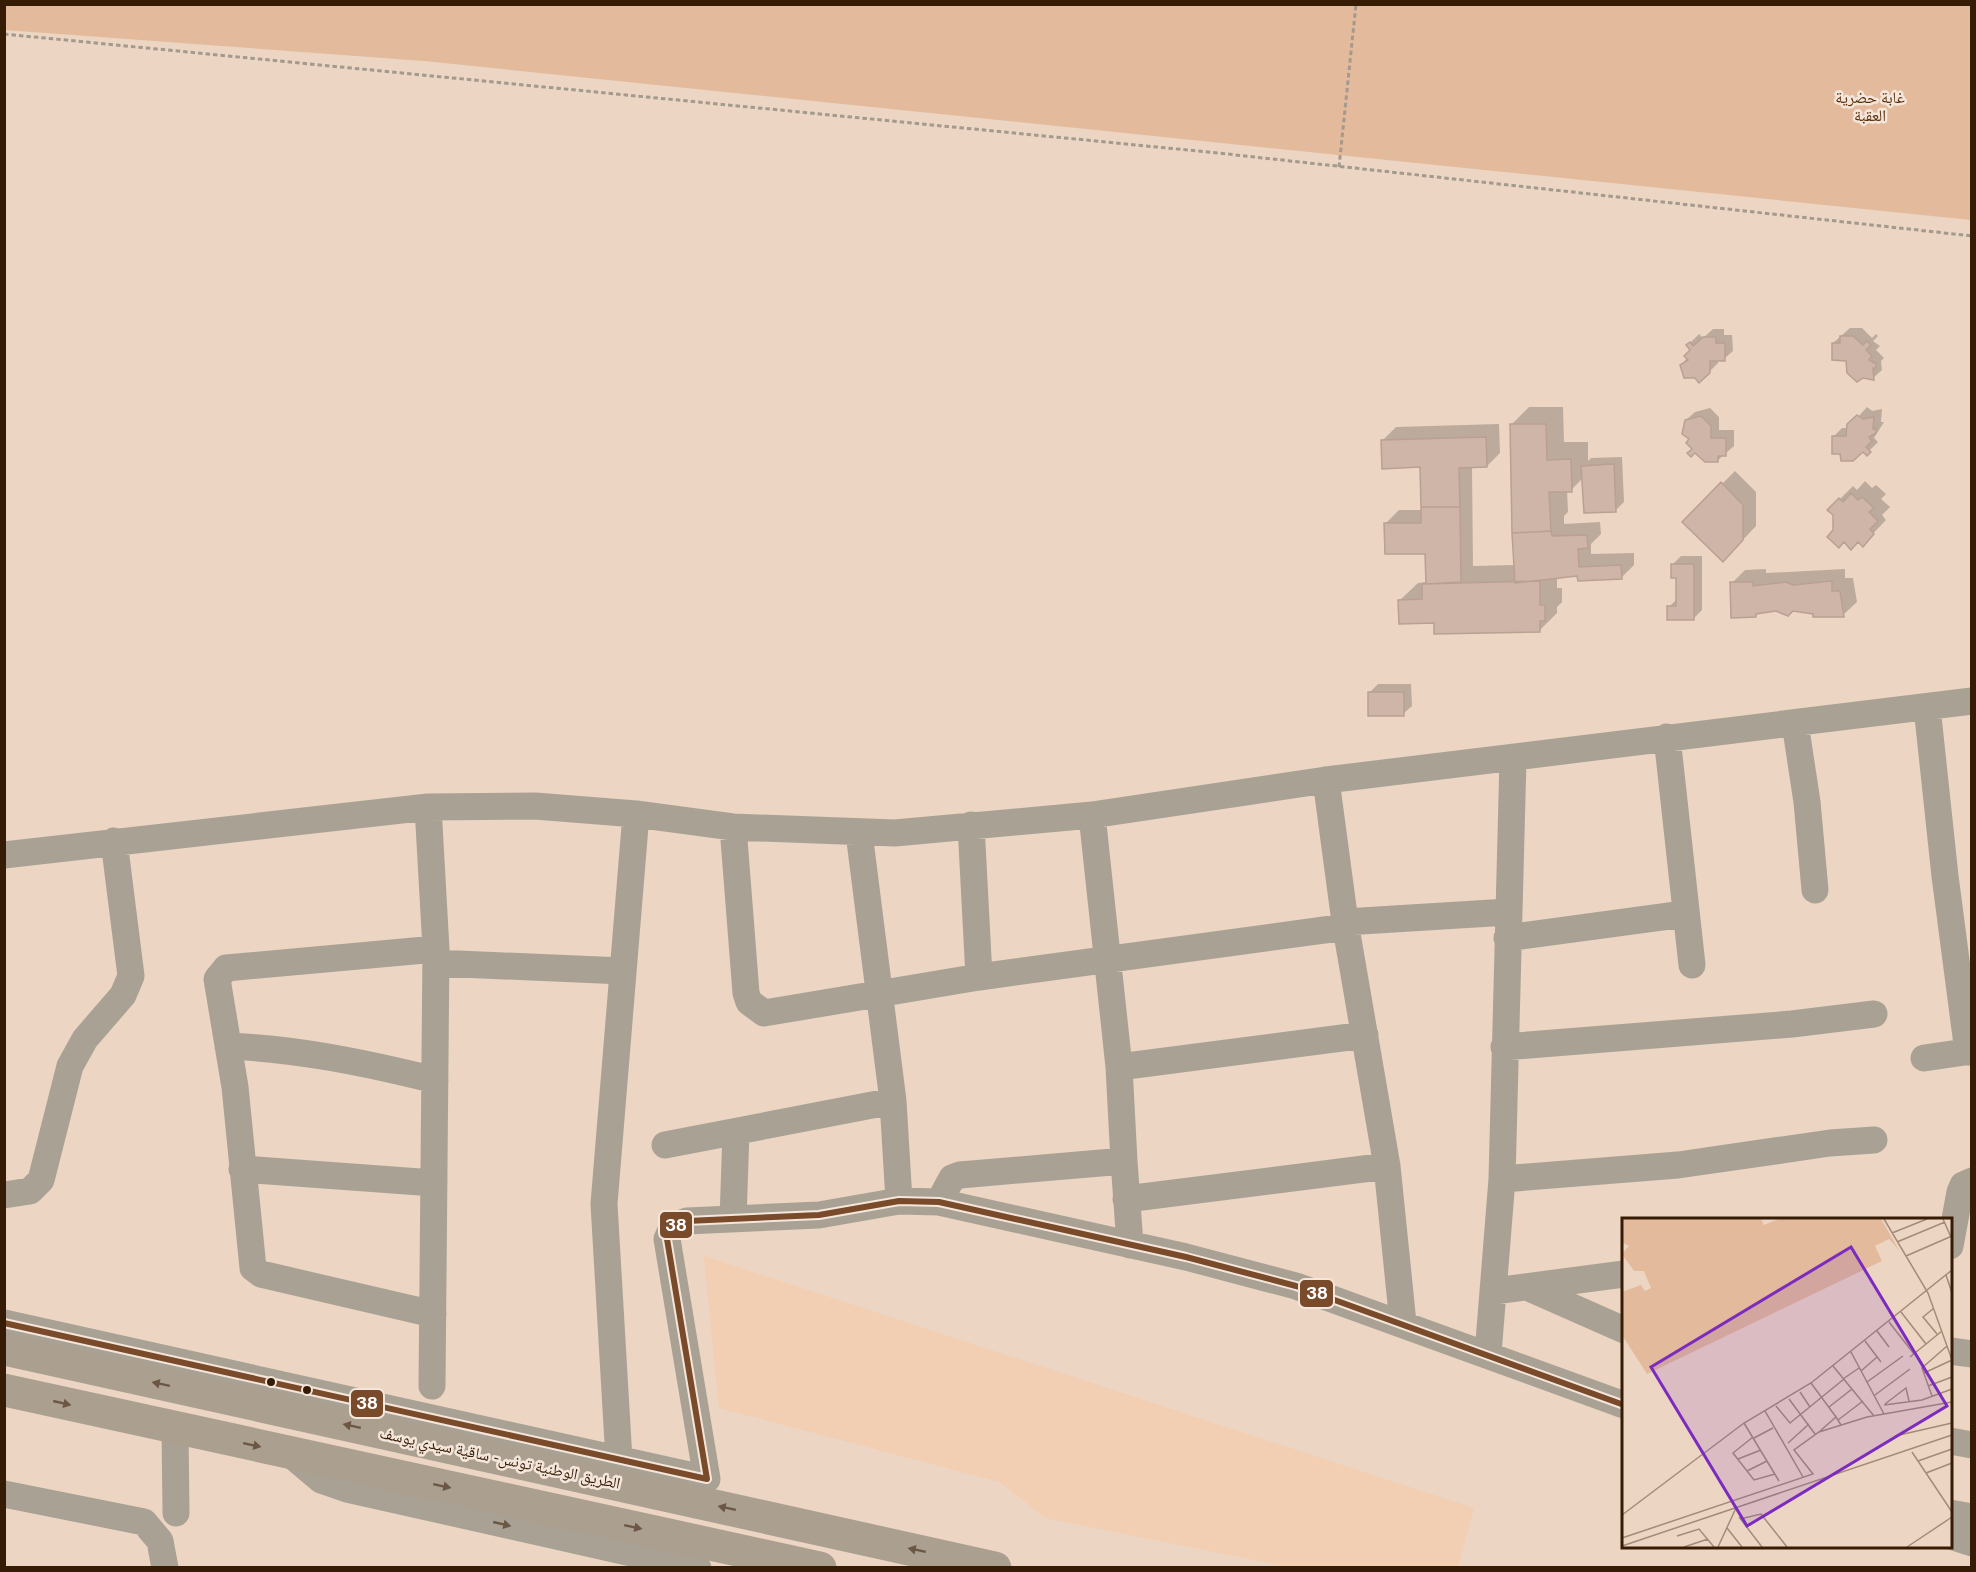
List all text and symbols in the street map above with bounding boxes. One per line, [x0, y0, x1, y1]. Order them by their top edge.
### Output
park label: غابة حضرية العقبة [1835, 88, 1905, 125]
line badge: 38 [659, 1211, 693, 1239]
text: 38 [665, 1216, 687, 1235]
inset map [1622, 1218, 1952, 1548]
line badge: 38 [1299, 1279, 1334, 1308]
text: 38 [1306, 1284, 1328, 1303]
unlabelled marker [265, 1376, 277, 1388]
one-way arrow [152, 1378, 170, 1388]
unlabelled marker [301, 1384, 313, 1396]
line badge: 38 [350, 1389, 384, 1418]
text: 38 [356, 1394, 378, 1413]
one-way arrow [52, 1399, 71, 1408]
one-way arrow [342, 1420, 361, 1430]
street label: الطريق الوطنية تونس - ساقية سيدي يوسف [377, 1423, 622, 1496]
one-way arrow [243, 1441, 261, 1451]
one-way arrow [433, 1482, 452, 1492]
one-way arrow [717, 1503, 736, 1513]
one-way arrow [492, 1519, 511, 1529]
one-way arrow [624, 1523, 642, 1533]
one-way arrow [908, 1545, 926, 1555]

